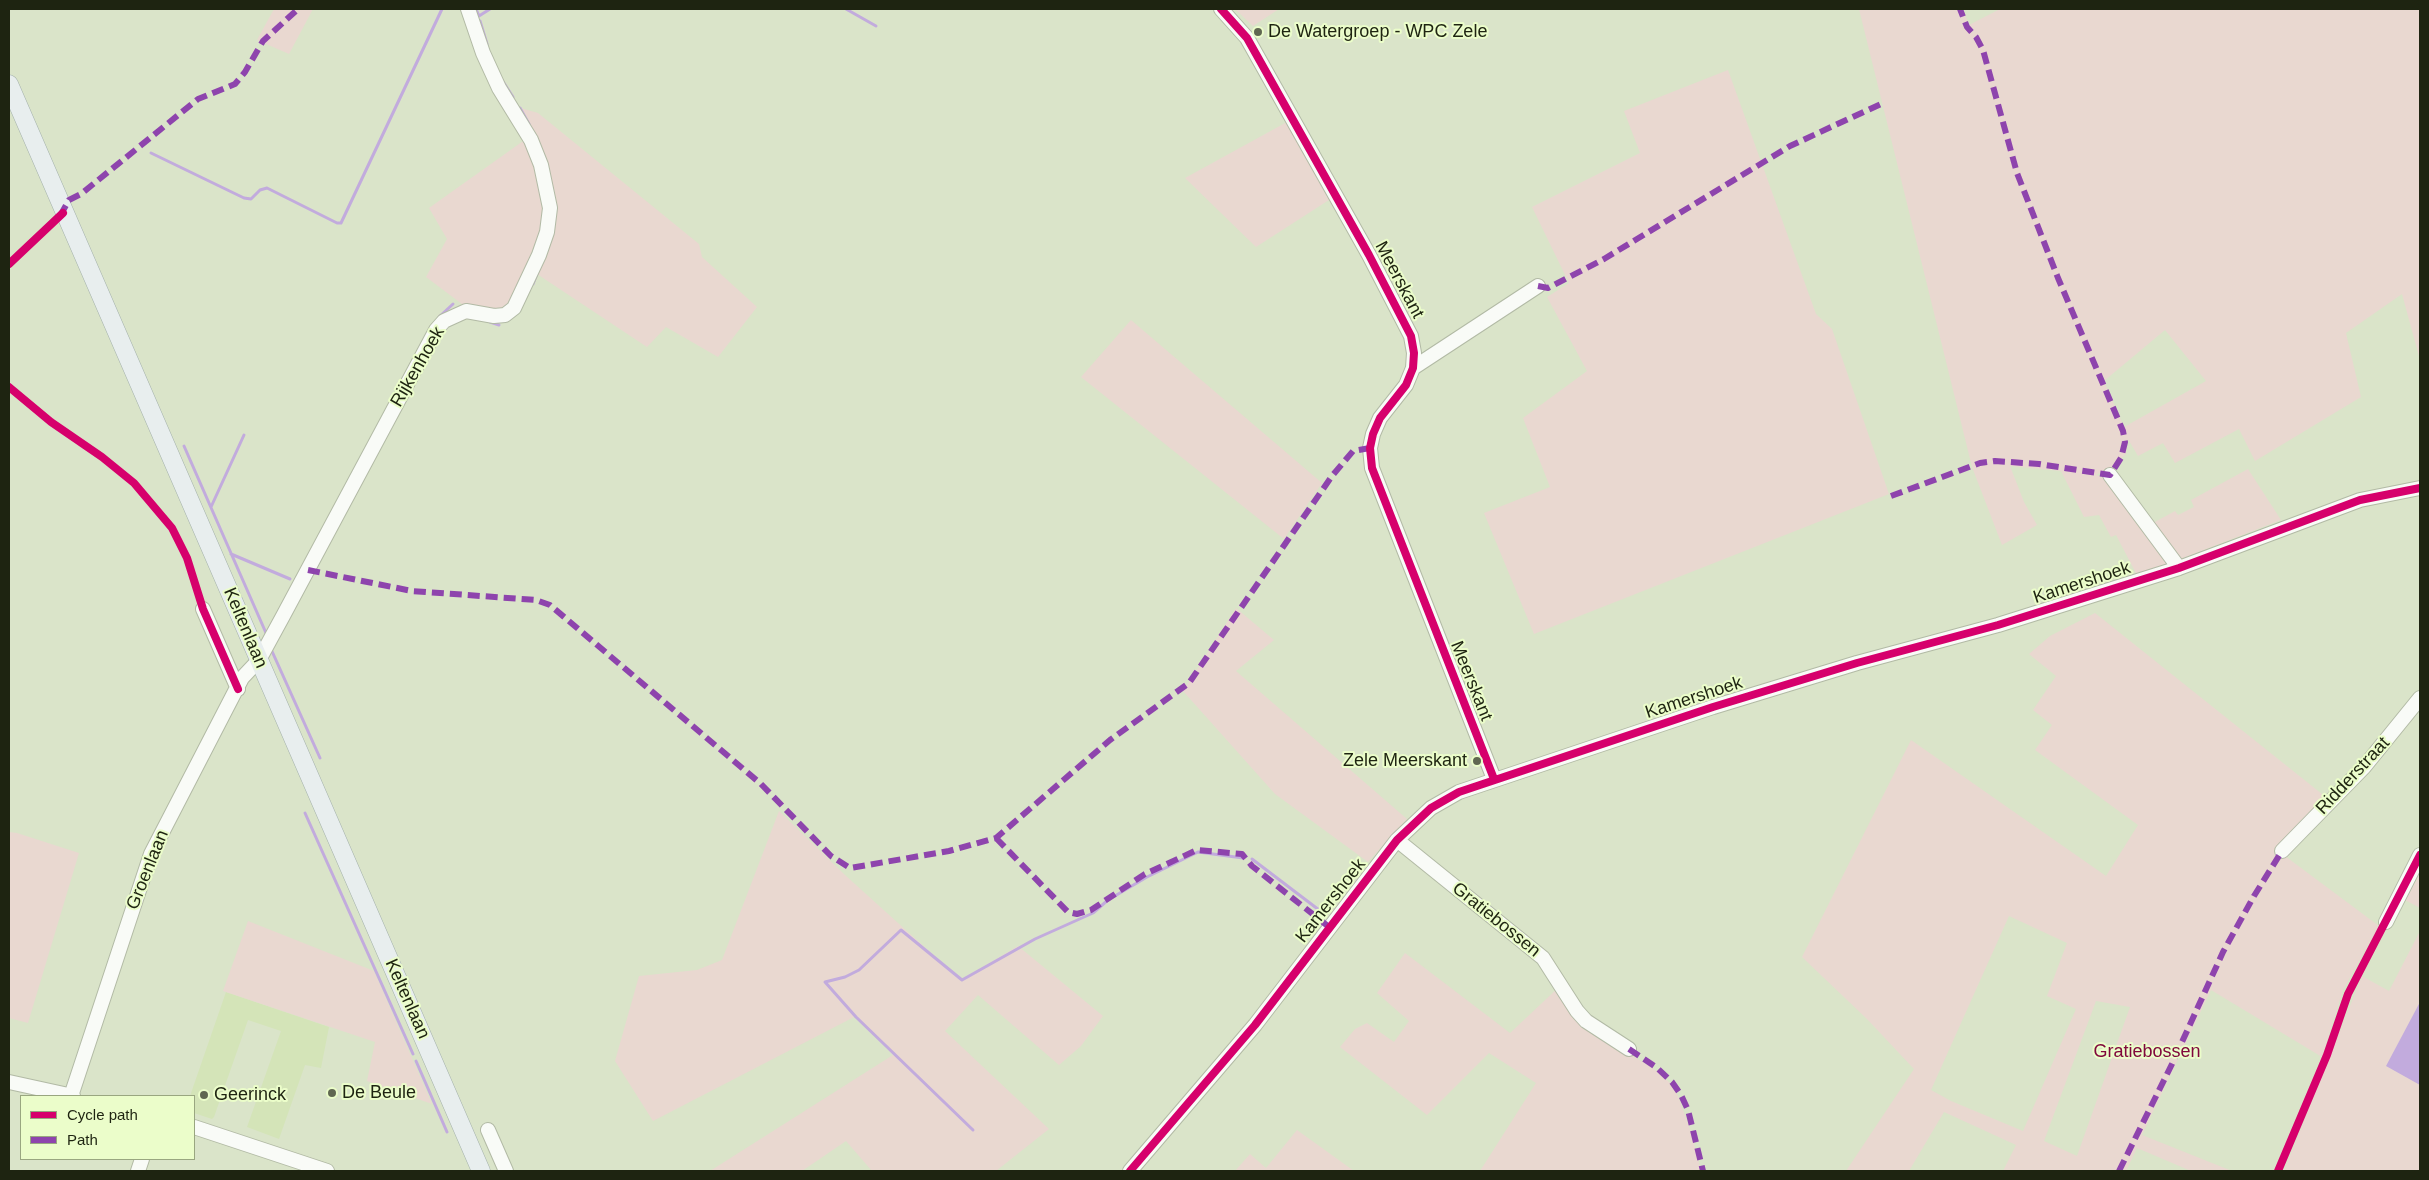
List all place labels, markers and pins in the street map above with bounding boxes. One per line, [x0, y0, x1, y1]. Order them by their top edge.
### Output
place label: De Watergroep - WPC Zele [1268, 21, 1487, 43]
marker: De Watergroep - WPC Zele [1252, 26, 1264, 38]
place label: Zele Meerskant [1343, 750, 1467, 772]
marker: Zele Meerskant [1471, 755, 1483, 767]
place label: De Beule [342, 1082, 416, 1104]
place label: Geerinck [214, 1084, 286, 1106]
marker: De Beule [326, 1087, 338, 1099]
marker: Geerinck [198, 1089, 210, 1101]

